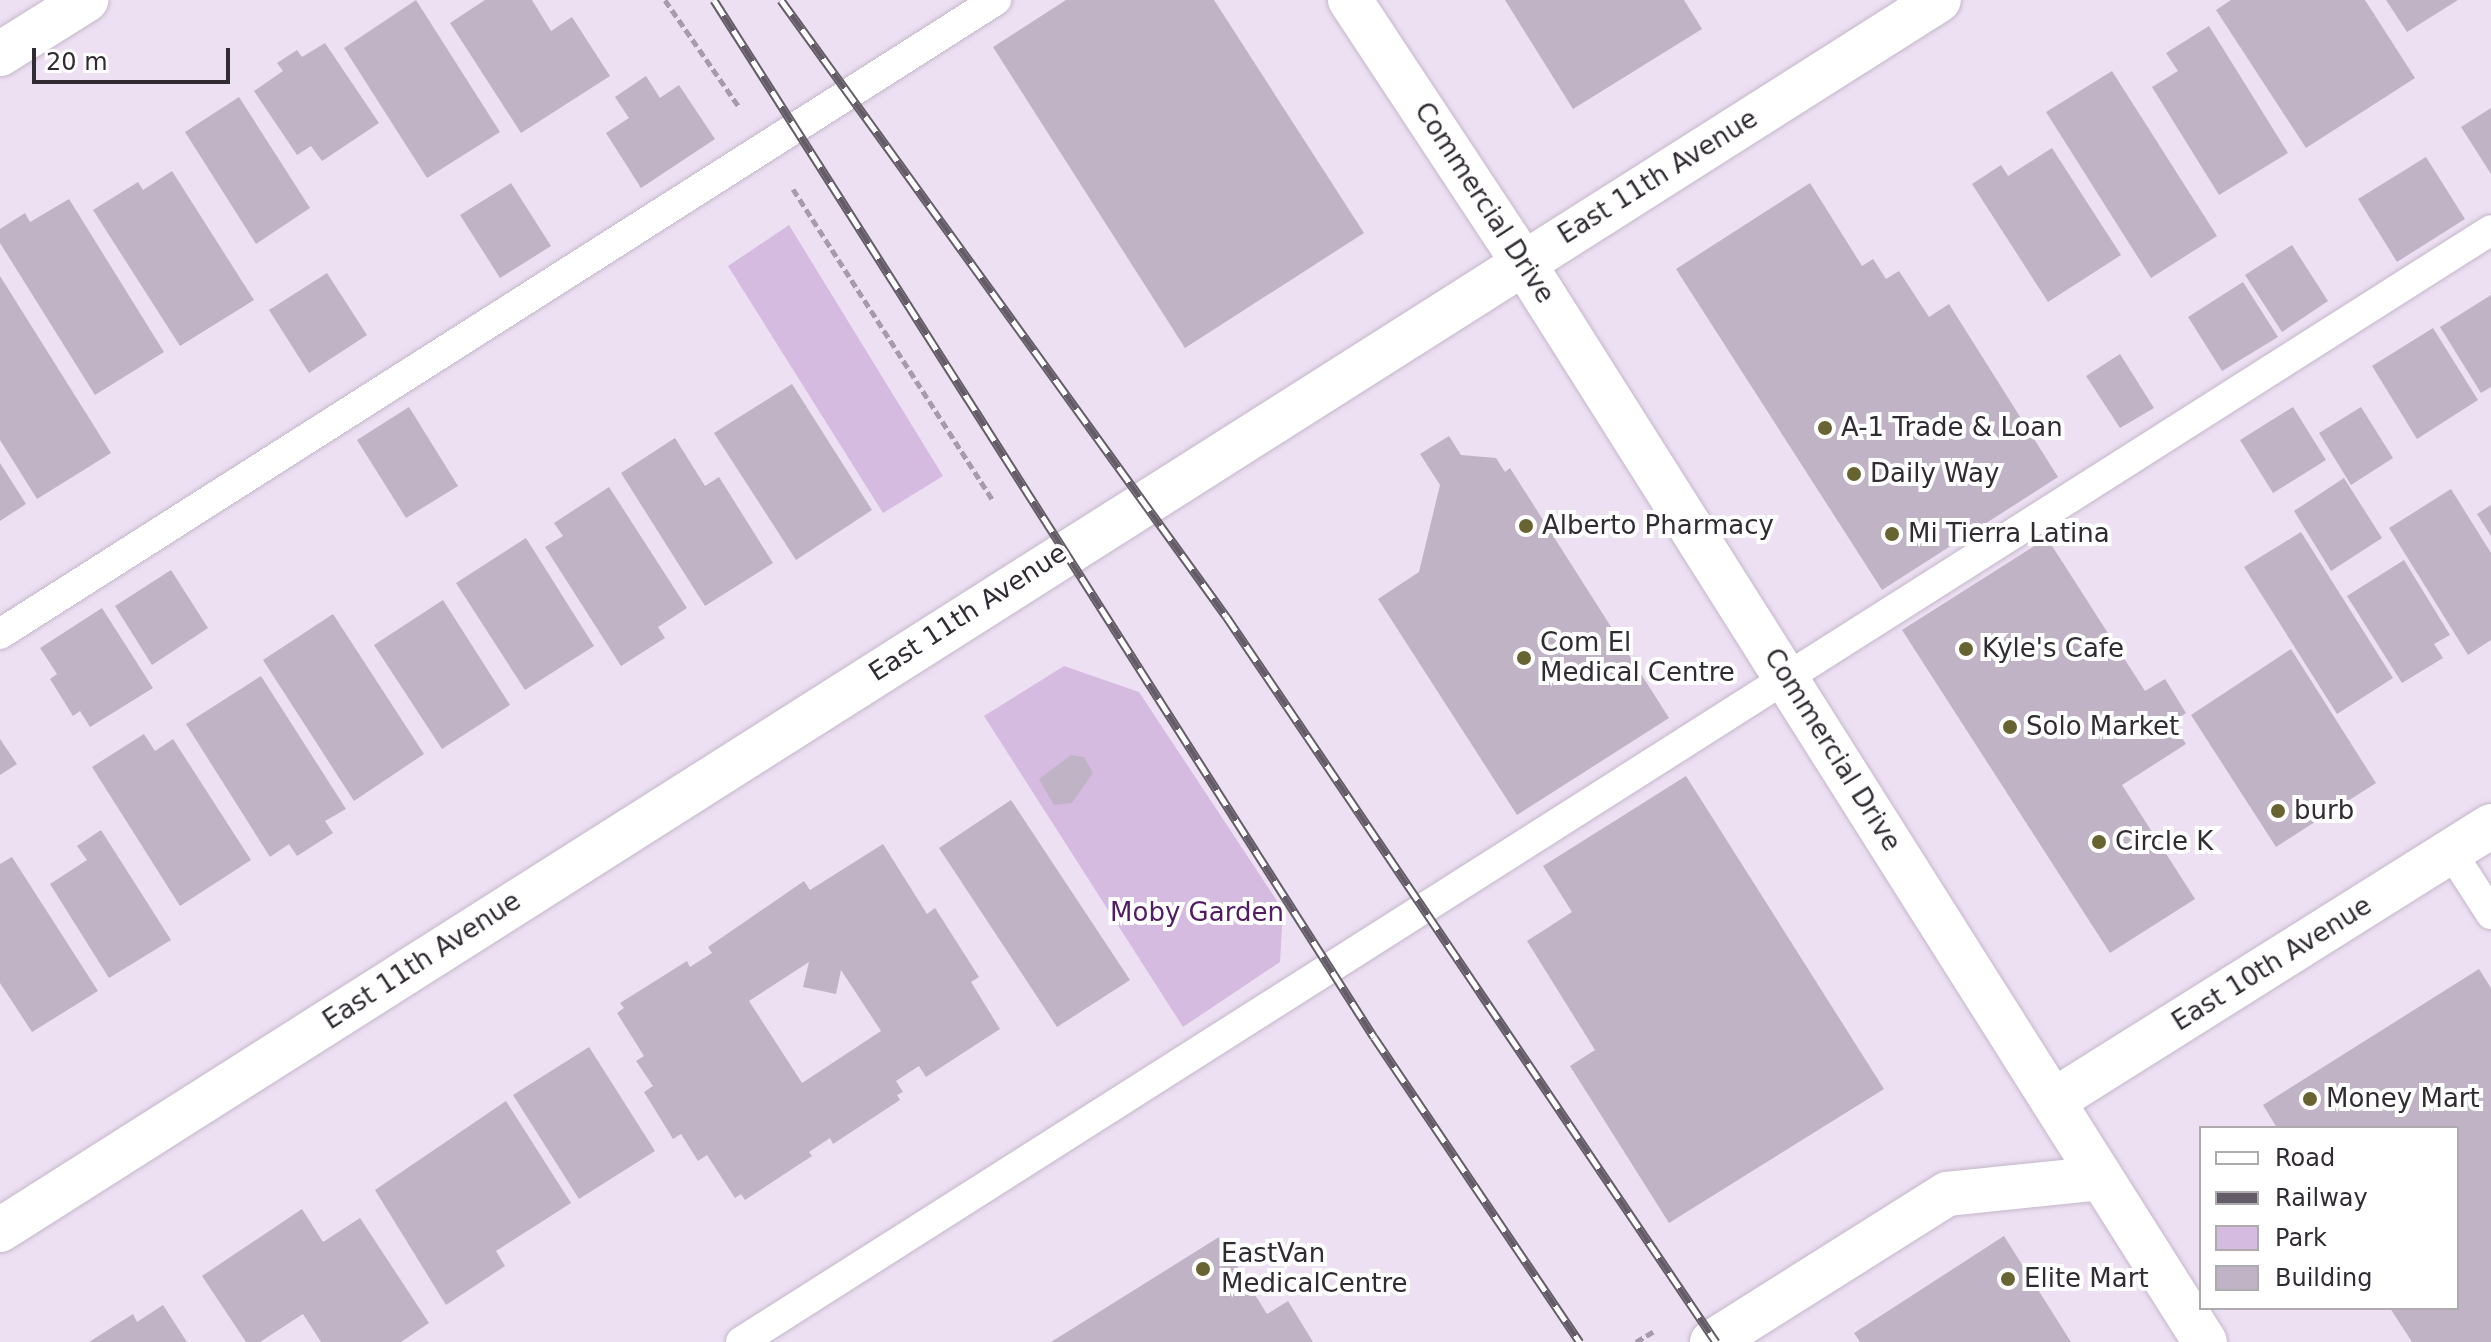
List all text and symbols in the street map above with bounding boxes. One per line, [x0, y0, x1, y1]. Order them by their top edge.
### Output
scale bar [36, 32, 234, 82]
text: 20 m [46, 48, 108, 76]
street label: Commercial Drive [1407, 97, 1561, 309]
street label: East 11th Avenue [1553, 103, 1763, 251]
place label: A-1 Trade & Loan [1841, 412, 2063, 444]
marker: A-1 Trade & Loan [1816, 419, 1834, 437]
place label: Daily Way [1870, 458, 1999, 490]
marker: Daily Way [1845, 465, 1863, 483]
place label: Alberto Pharmacy [1542, 510, 1774, 542]
marker: Alberto Pharmacy [1517, 517, 1535, 535]
place label: Mi Tierra Latina [1908, 518, 2110, 550]
marker: Mi Tierra Latina [1883, 525, 1901, 543]
street label: East 11th Avenue [863, 538, 1073, 688]
place label: Com El Medical Centre [1540, 627, 1735, 688]
place label: Kyle's Cafe [1982, 633, 2124, 665]
marker: Kyle's Cafe [1957, 640, 1975, 658]
street label: Commercial Drive [1757, 643, 1907, 857]
marker: Com El Medical Centre [1515, 649, 1533, 667]
place label: Solo Market [2026, 711, 2179, 743]
marker: Solo Market [2001, 718, 2019, 736]
place label: burb [2294, 795, 2354, 827]
marker: burb [2269, 802, 2287, 820]
place label: Circle K [2115, 826, 2213, 858]
marker: Circle K [2090, 833, 2108, 851]
street label: East 11th Avenue [317, 886, 527, 1036]
street label: East 10th Avenue [2167, 890, 2377, 1038]
park label: Moby Garden [1110, 897, 1284, 929]
place label: Money Mart [2326, 1083, 2480, 1115]
marker: Money Mart [2301, 1090, 2319, 1108]
legend [2199, 1126, 2459, 1310]
text: Road [2275, 1144, 2335, 1172]
text: Railway [2275, 1184, 2368, 1212]
text: Park [2275, 1224, 2327, 1252]
place label: EastVan MedicalCentre [1221, 1238, 1408, 1300]
marker: EastVan MedicalCentre [1192, 1258, 1214, 1280]
place label: Elite Mart [2024, 1263, 2149, 1295]
text: Building [2275, 1264, 2372, 1292]
marker: Elite Mart [1999, 1270, 2017, 1288]

